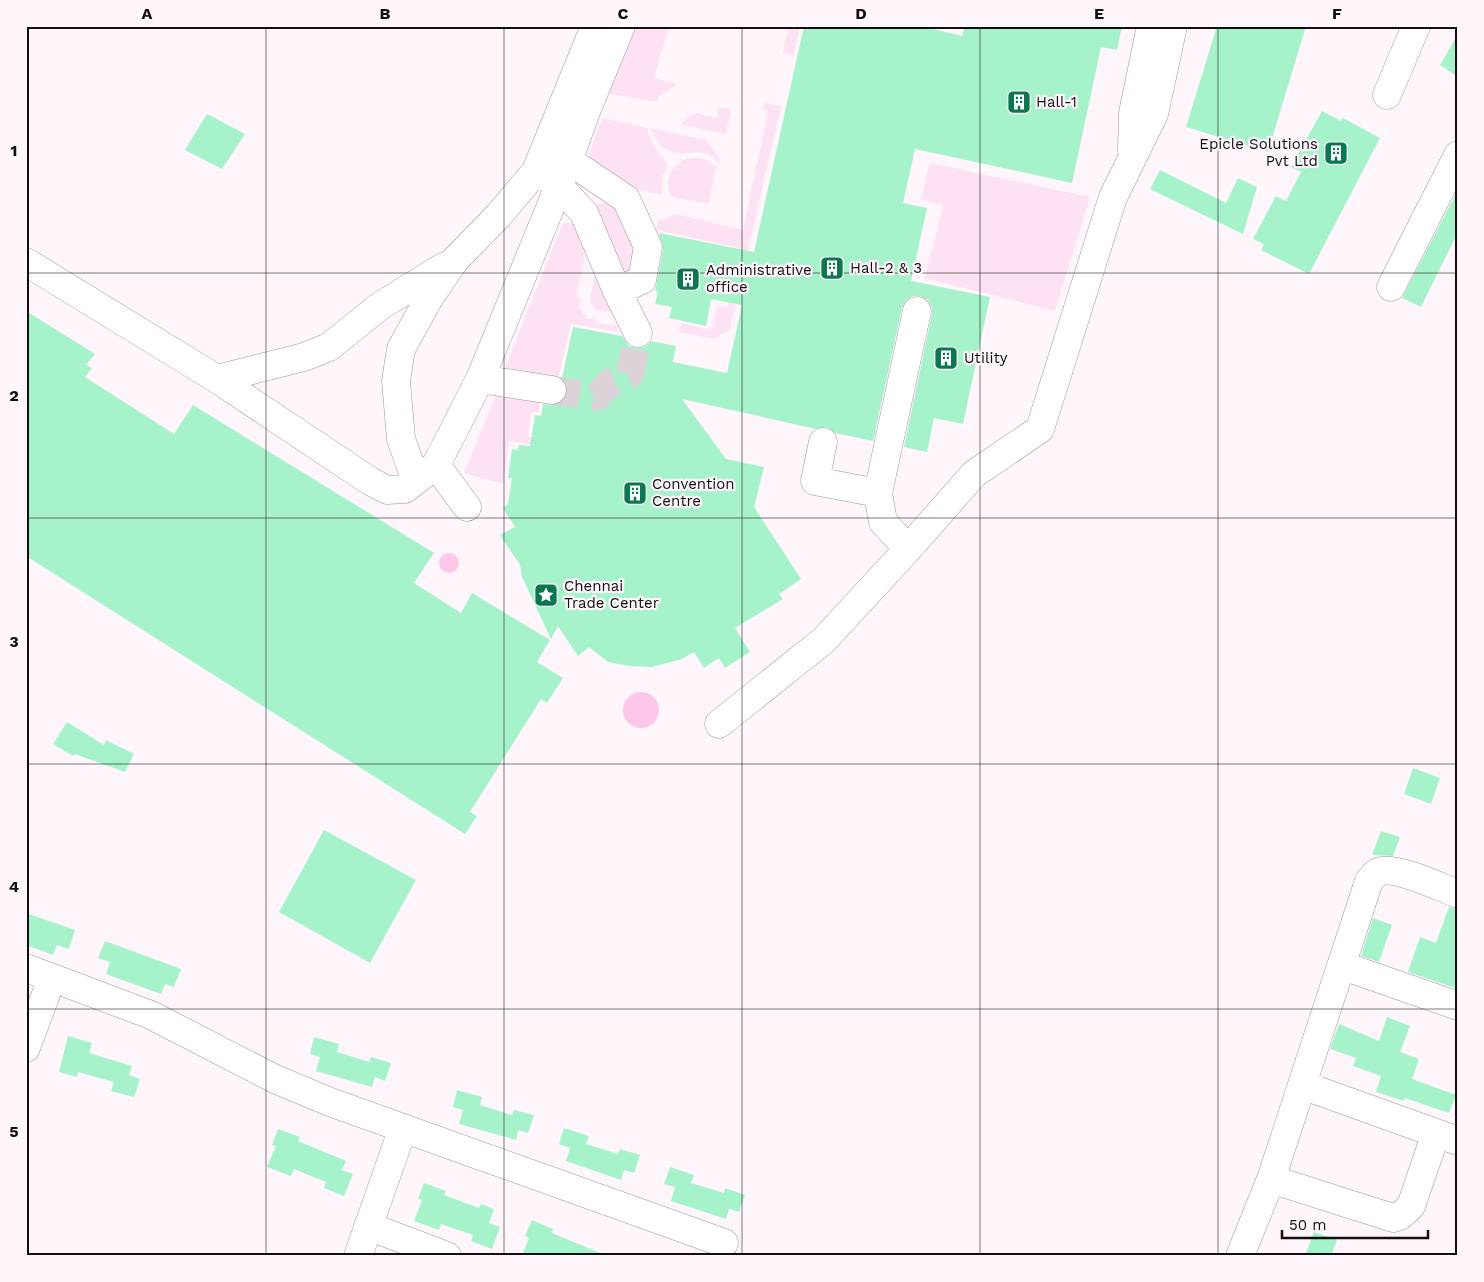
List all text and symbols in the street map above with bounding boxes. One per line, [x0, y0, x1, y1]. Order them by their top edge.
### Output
text: A [142, 4, 153, 23]
text: B [380, 4, 391, 23]
text: C [618, 4, 629, 23]
text: D [855, 4, 867, 23]
text: E [1094, 4, 1104, 23]
text: F [1332, 4, 1342, 23]
building icon: Hall-1 [1006, 89, 1032, 115]
place label: Hall-1 [1036, 93, 1077, 111]
place label: Epicle Solutions Pvt Ltd [1199, 135, 1318, 170]
building icon: Epicle Solutions Pvt Ltd [1323, 140, 1349, 166]
text: 1 [11, 141, 17, 160]
building icon: Hall-2 & 3 [819, 255, 845, 281]
place label: Hall-2 & 3 [850, 259, 922, 277]
place label: Administrative office [706, 261, 812, 296]
building icon: Administrative office [675, 266, 701, 292]
building icon: Utility [933, 345, 959, 371]
place label: Utility [964, 349, 1008, 367]
text: 2 [9, 386, 19, 405]
place label: Convention Centre [652, 475, 735, 510]
building icon: Convention Centre [622, 480, 648, 506]
place label: Chennai Trade Center [564, 577, 659, 612]
place icon: Chennai Trade Center [533, 582, 559, 608]
text: 3 [9, 632, 19, 651]
text: 4 [9, 877, 19, 896]
text: 5 [9, 1122, 19, 1141]
scale bar [1282, 1207, 1428, 1239]
text: 50 m [1289, 1216, 1326, 1234]

